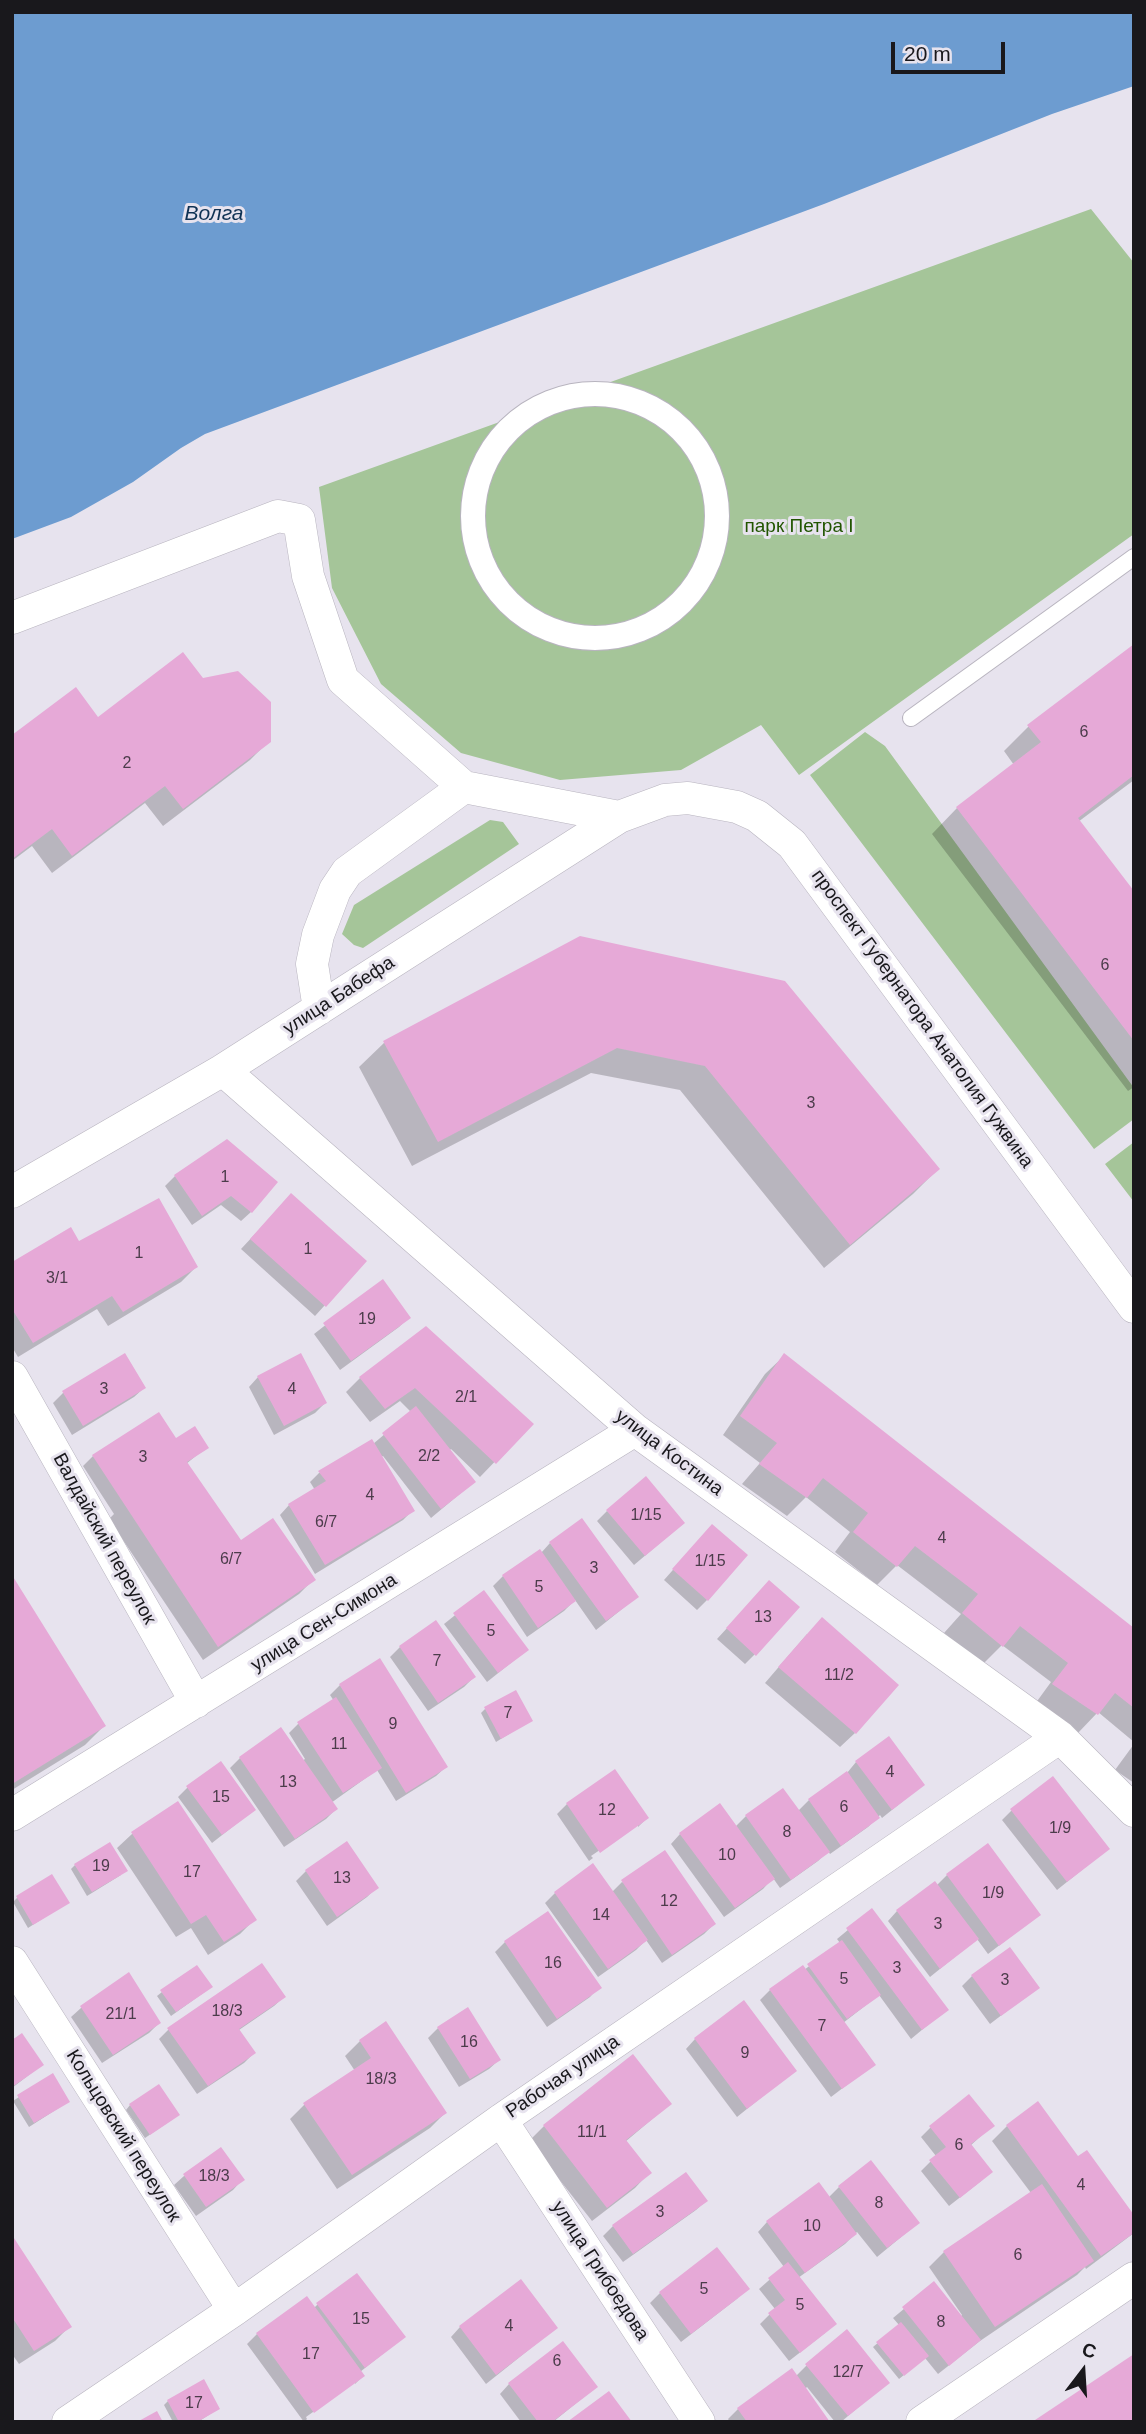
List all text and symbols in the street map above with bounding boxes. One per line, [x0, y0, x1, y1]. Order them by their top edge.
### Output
scale bar [894, 28, 1008, 72]
text: 20 m [904, 42, 951, 65]
water label: Волга [185, 201, 243, 227]
park label: парк Петра I [745, 516, 853, 538]
house number: 6 [1080, 723, 1088, 743]
house number: 2 [123, 754, 131, 774]
street label: проспект Губернатора Анатолия Гужвина [806, 865, 1038, 1173]
street label: улица Бабефа [279, 952, 399, 1040]
house number: 6 [1101, 956, 1109, 976]
house number: 3 [807, 1094, 815, 1114]
house number: 1 [221, 1168, 229, 1188]
house number: 1 [304, 1240, 312, 1260]
house number: 1 [135, 1244, 143, 1264]
house number: 3/1 [46, 1269, 68, 1289]
house number: 19 [358, 1310, 376, 1330]
house number: 3 [100, 1380, 108, 1400]
house number: 4 [288, 1380, 296, 1400]
house number: 2/1 [455, 1388, 477, 1408]
street label: улица Костина [611, 1405, 727, 1501]
house number: 2/2 [418, 1447, 440, 1467]
house number: 3 [139, 1448, 147, 1468]
street label: Валдайский переулок [48, 1450, 160, 1628]
house number: 4 [366, 1486, 374, 1506]
house number: 1/15 [630, 1506, 662, 1526]
house number: 6/7 [315, 1513, 337, 1533]
house number: 4 [938, 1529, 946, 1549]
house number: 6/7 [220, 1550, 242, 1570]
house number: 1/15 [694, 1552, 726, 1572]
house number: 3 [590, 1559, 598, 1579]
street label: улица Сен-Симона [247, 1569, 401, 1677]
house number: 5 [535, 1578, 543, 1598]
house number: 13 [754, 1608, 772, 1628]
house number: 5 [487, 1622, 495, 1642]
house number: 7 [433, 1652, 441, 1672]
house number: 11/2 [824, 1666, 854, 1686]
house number: 7 [504, 1704, 512, 1724]
house number: 9 [389, 1715, 397, 1735]
house number: 11 [331, 1735, 347, 1755]
house number: 4 [886, 1763, 894, 1783]
house number: 13 [279, 1773, 297, 1793]
house number: 15 [212, 1788, 230, 1808]
house number: 6 [840, 1798, 848, 1818]
house number: 12 [598, 1801, 616, 1821]
house number: 1/9 [1049, 1819, 1071, 1839]
house number: 8 [783, 1823, 791, 1843]
house number: 10 [718, 1846, 736, 1866]
house number: 19 [92, 1857, 110, 1877]
house number: 17 [183, 1863, 201, 1883]
house number: 13 [333, 1869, 351, 1889]
house number: 1/9 [982, 1884, 1004, 1904]
house number: 12 [660, 1892, 678, 1912]
house number: 14 [592, 1906, 610, 1926]
house number: 3 [934, 1915, 942, 1935]
house number: 16 [544, 1954, 562, 1974]
house number: 3 [893, 1959, 901, 1979]
house number: 5 [840, 1970, 848, 1990]
house number: 3 [1001, 1971, 1009, 1991]
house number: 18/3 [211, 2002, 243, 2022]
house number: 21/1 [105, 2005, 137, 2025]
house number: 7 [818, 2017, 826, 2037]
street label: Рабочая улица [502, 2031, 624, 2123]
house number: 16 [460, 2033, 478, 2053]
house number: 9 [741, 2044, 749, 2064]
street label: Кольцовский переулок [61, 2046, 185, 2226]
house number: 18/3 [365, 2070, 397, 2090]
house number: 11/1 [577, 2123, 607, 2143]
house number: 6 [955, 2136, 963, 2156]
house number: 18/3 [198, 2167, 230, 2187]
house number: 4 [1077, 2176, 1085, 2196]
house number: 8 [875, 2194, 883, 2214]
street label: улица Грибоедова [546, 2197, 654, 2345]
house number: 3 [656, 2203, 664, 2223]
house number: 10 [803, 2217, 821, 2237]
house number: 6 [1014, 2246, 1022, 2266]
house number: 5 [700, 2280, 708, 2300]
house number: 5 [796, 2296, 804, 2316]
house number: 15 [352, 2310, 370, 2330]
house number: 8 [937, 2313, 945, 2333]
house number: 4 [505, 2317, 513, 2337]
north arrow [1048, 2336, 1118, 2406]
text: С [1080, 2338, 1099, 2362]
house number: 17 [302, 2345, 320, 2365]
house number: 6 [553, 2352, 561, 2372]
house number: 12/7 [832, 2363, 864, 2383]
house number: 17 [185, 2394, 203, 2414]

